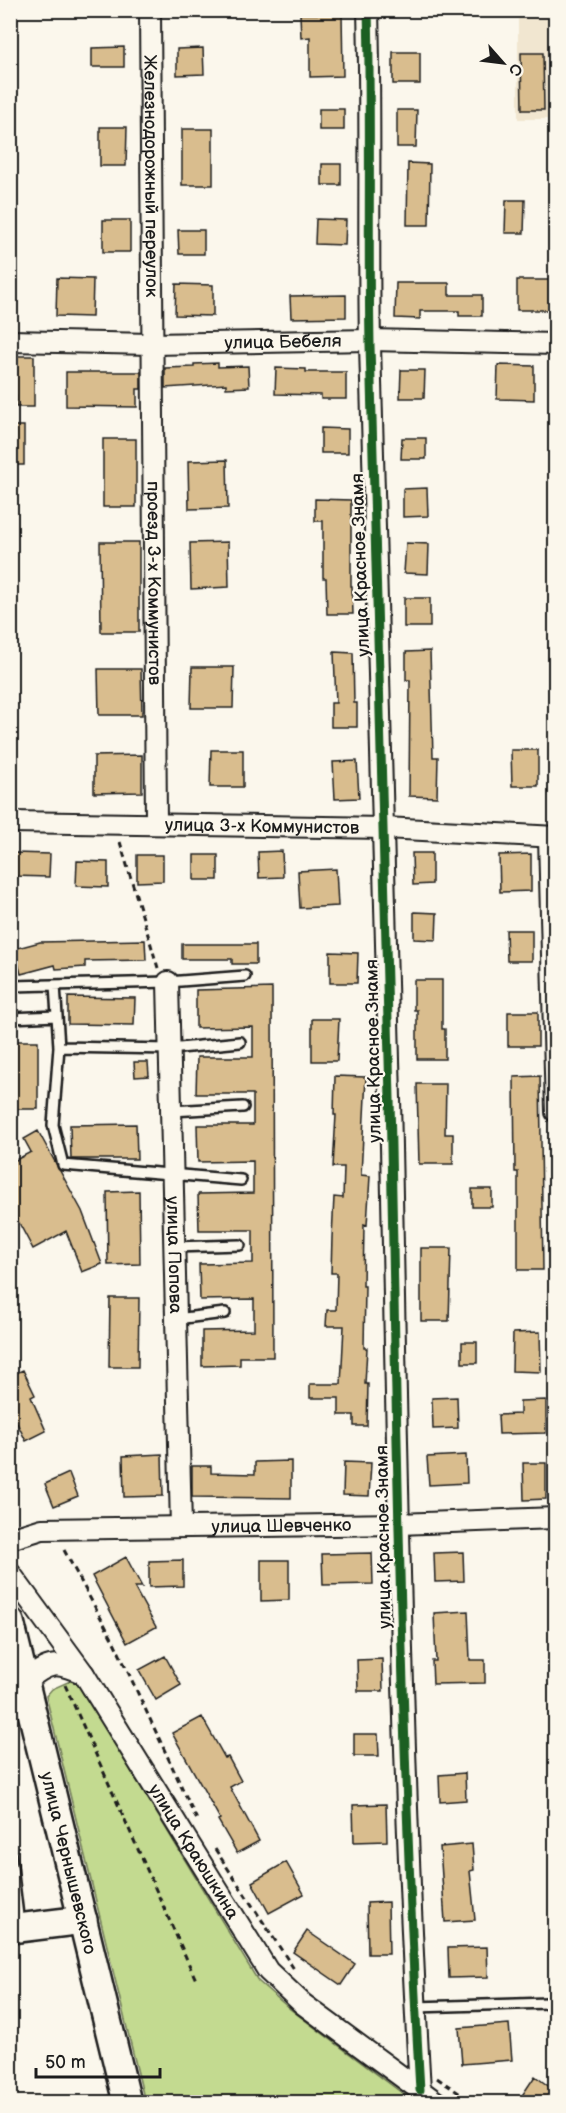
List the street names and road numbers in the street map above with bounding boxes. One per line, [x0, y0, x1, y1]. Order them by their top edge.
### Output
street label: Железнодорожный переулок [139, 55, 162, 298]
street label: улица Бебеля [224, 331, 342, 354]
street label: улица Красное Знамя [347, 473, 374, 657]
street label: проезд 3-х Коммунистов [142, 481, 165, 686]
street label: улица 3-х Коммунистов [165, 814, 360, 839]
street label: улица Красное Знамя [361, 959, 386, 1143]
street label: улица Попова [162, 1196, 186, 1314]
street label: улица Красное Знамя [371, 1445, 396, 1629]
street label: улица Шевченко [211, 1515, 352, 1538]
street label: улица Чернышевского [36, 1770, 101, 1956]
street label: улица Краюшкина [144, 1780, 243, 1923]

